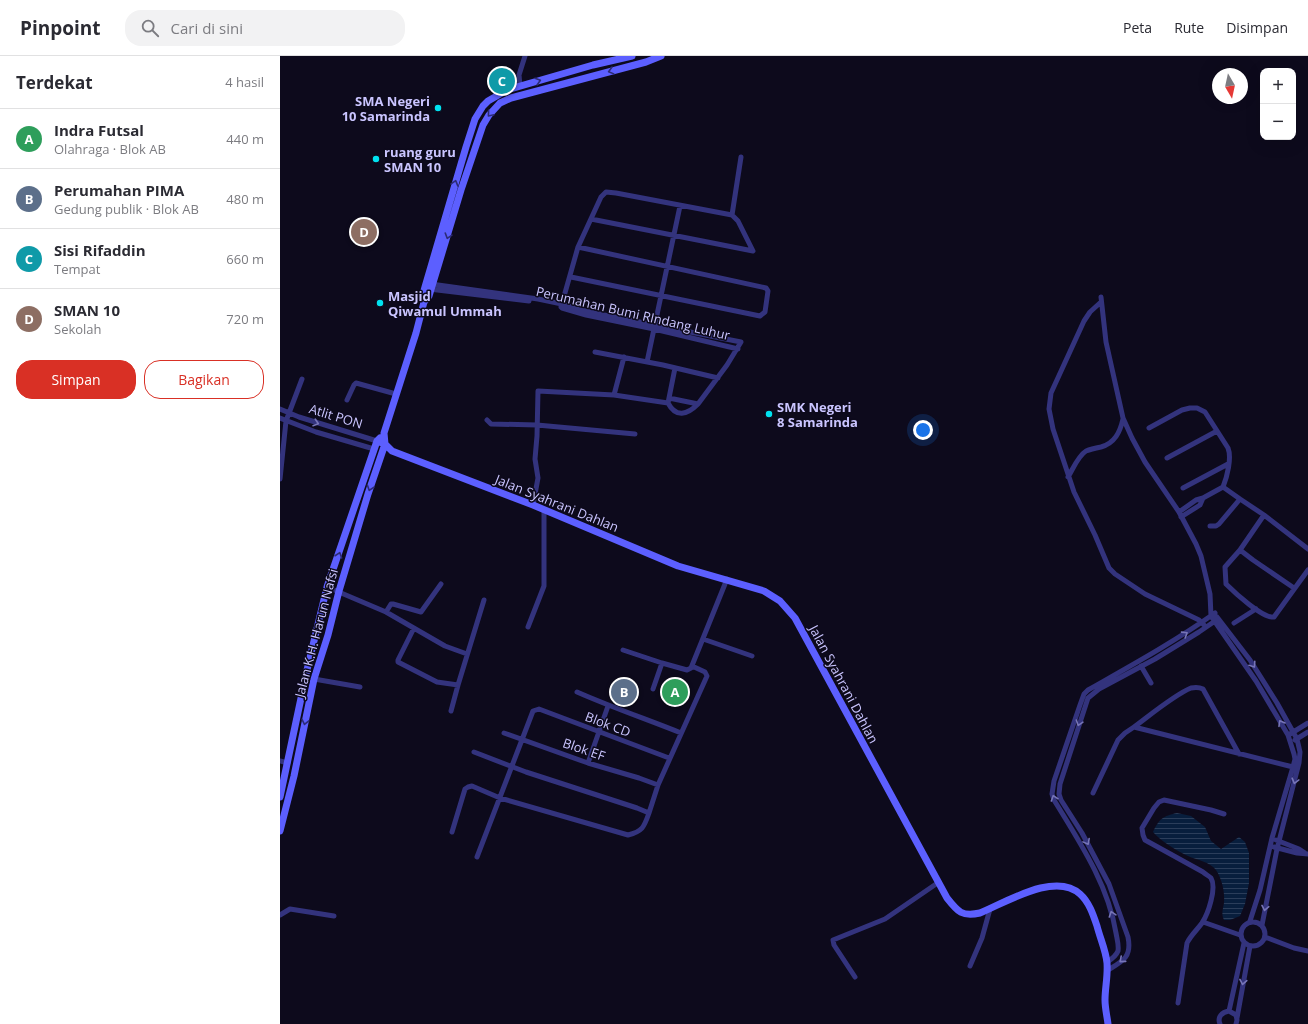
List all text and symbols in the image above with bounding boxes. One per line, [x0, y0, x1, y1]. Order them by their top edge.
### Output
search box [125, 10, 405, 46]
text: Pinpoint [20, 15, 101, 41]
icon: search [139, 17, 161, 39]
text: Cari di sini [171, 18, 243, 38]
text: Peta [1123, 18, 1152, 37]
text: Rute [1174, 18, 1204, 37]
text: Disimpan [1226, 18, 1288, 37]
pin: C [489, 66, 515, 96]
one-way arrow [608, 67, 614, 75]
north arrow [1212, 68, 1248, 104]
map controls [1260, 68, 1296, 140]
button: + [1260, 68, 1296, 104]
text: Terdekat [16, 71, 93, 94]
text: 4 hasil [225, 73, 264, 91]
one-way arrow [534, 77, 541, 86]
place label: SMA Negeri 10 Samarinda [342, 92, 430, 125]
marker: SMA Negeri 10 Samarinda [433, 103, 443, 113]
button: − [1260, 104, 1296, 140]
one-way arrow [488, 110, 495, 117]
text: Indra Futsal [54, 120, 144, 140]
text: A [25, 130, 33, 148]
text: 440 m [226, 130, 264, 148]
text: Olahraga · Blok AB [54, 140, 166, 158]
place label: ruang guru SMAN 10 [384, 143, 456, 176]
marker: ruang guru SMAN 10 [371, 154, 381, 164]
text: Perumahan PIMA [54, 180, 184, 200]
one-way arrow [450, 180, 459, 187]
text: B [25, 190, 33, 208]
text: 480 m [226, 190, 264, 208]
text: Gedung publik · Blok AB [54, 200, 199, 218]
pin: D [351, 217, 377, 247]
one-way arrow [444, 232, 452, 239]
text: Sisi Rifaddin [54, 240, 146, 260]
text: C [25, 250, 33, 268]
text: 660 m [226, 250, 264, 268]
text: Tempat [54, 260, 100, 278]
street label: Perumahan Bumi RIndang Luhur [534, 282, 732, 344]
place label: Masjid Qiwamul Ummah [388, 287, 502, 320]
marker: Masjid Qiwamul Ummah [375, 298, 385, 308]
text: SMAN 10 [54, 300, 120, 320]
text: D [24, 310, 34, 328]
text: 720 m [226, 310, 264, 328]
text: Sekolah [54, 320, 102, 338]
button: Simpan [16, 360, 136, 399]
button: Bagikan [144, 360, 264, 399]
place label: SMK Negeri 8 Samarinda [777, 398, 858, 431]
street label: Atlit PON [307, 399, 365, 433]
marker: SMK Negeri 8 Samarinda [764, 409, 774, 419]
one-way arrow [312, 418, 319, 427]
your location [913, 420, 933, 440]
street label: Jalan Syahrani Dahlan [491, 469, 621, 536]
one-way arrow [366, 485, 374, 492]
one-way arrow [334, 552, 342, 559]
street label: Jalan K.H. Harun Nafsi [290, 567, 342, 701]
street label: Jalan Syahrani Dahlan [804, 620, 883, 746]
one-way arrow [1181, 631, 1188, 638]
one-way arrow [1248, 660, 1255, 667]
pin: B [611, 677, 637, 707]
pin: A [662, 677, 688, 707]
street label: Blok CD [583, 707, 633, 741]
one-way arrow [302, 718, 310, 725]
one-way arrow [1076, 719, 1084, 726]
one-way arrow [1278, 721, 1286, 728]
street label: Blok EF [560, 733, 608, 765]
one-way arrow [1291, 778, 1299, 785]
one-way arrow [1051, 795, 1059, 802]
one-way arrow [1082, 838, 1089, 845]
one-way arrow [1262, 905, 1270, 911]
one-way arrow [1108, 911, 1117, 918]
one-way arrow [1119, 956, 1127, 963]
one-way arrow [1240, 979, 1248, 985]

